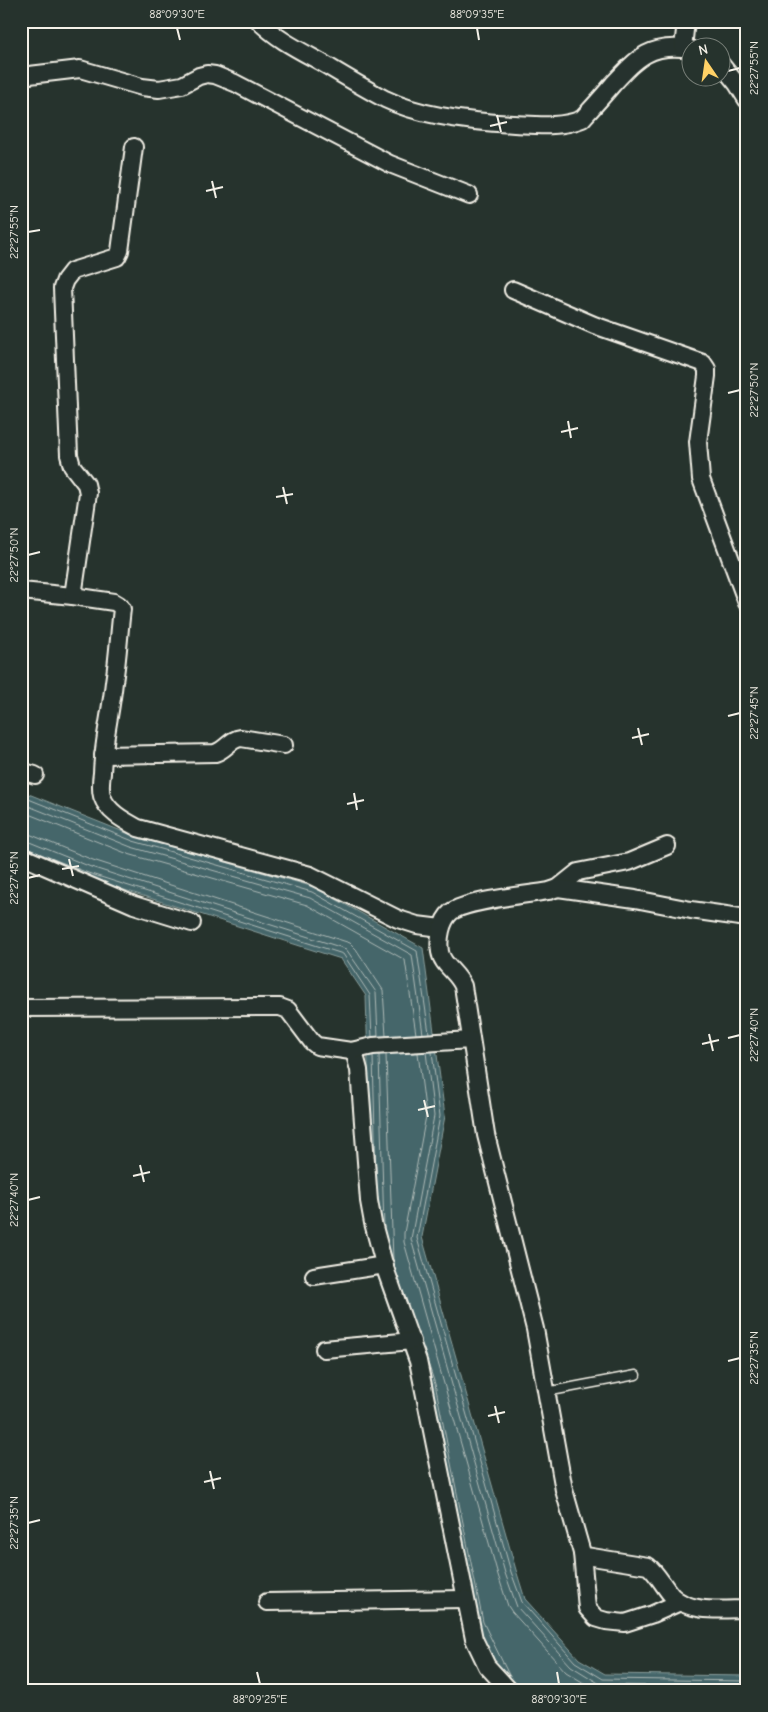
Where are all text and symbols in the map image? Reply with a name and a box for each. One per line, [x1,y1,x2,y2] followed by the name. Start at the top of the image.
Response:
[149,7,205,21] text: 88°09'30"E
[450,7,504,21] text: 88°09'35"E
[680,38,730,88] north arrow
[697,41,710,59] text: N
[747,41,761,95] text: 22°27'55"N
[7,205,21,259] text: 22°27'55"N
[747,363,761,417] text: 22°27'50"N
[7,528,21,582] text: 22°27'50"N
[747,686,761,740] text: 22°27'45"N
[7,851,21,905] text: 22°27'45"N
[747,1008,761,1062] text: 22°27'40"N
[7,1173,21,1227] text: 22°27'40"N
[747,1331,761,1385] text: 22°27'35"N
[7,1496,21,1550] text: 22°27'35"N
[233,1692,287,1706] text: 88°09'25"E
[531,1692,587,1706] text: 88°09'30"E

